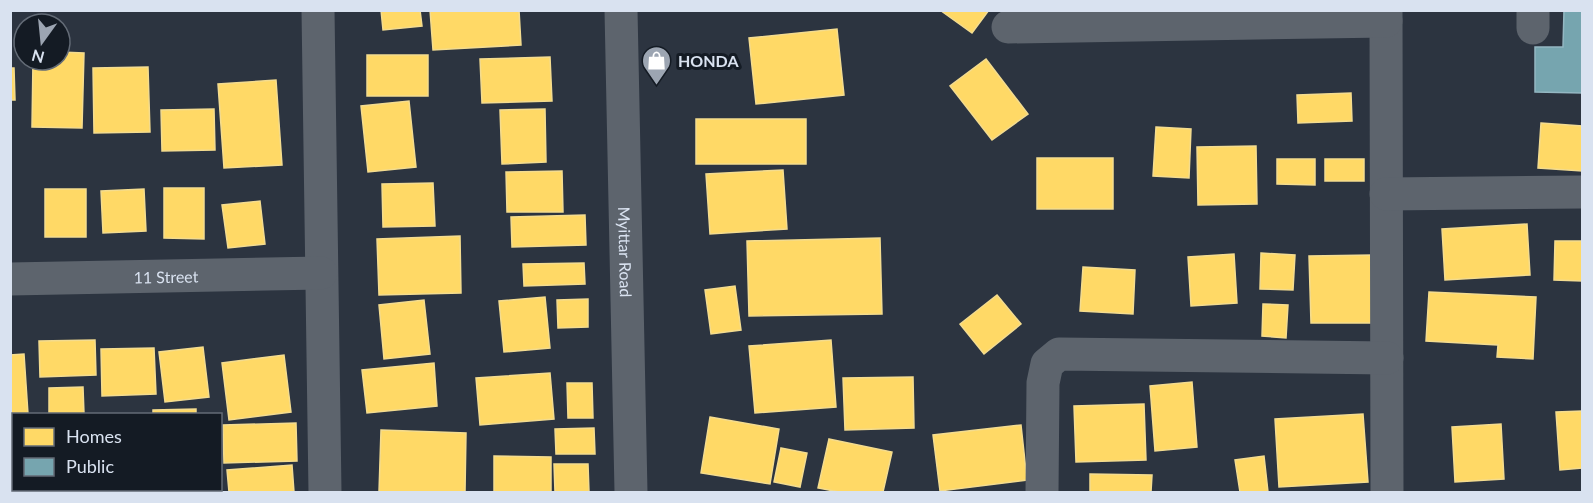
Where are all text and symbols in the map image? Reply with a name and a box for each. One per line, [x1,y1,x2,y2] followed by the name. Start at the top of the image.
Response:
[12,12,72,72] north arrow
[641,44,673,86] shop icon: HONDA
[30,46,46,68] text: N
[678,51,739,70] place label: HONDA
[616,206,636,298] street label: Myittar Road
[133,266,199,286] street label: 11 Street
[12,413,222,491] legend
[66,425,122,447] text: Homes
[66,455,114,477] text: Public

